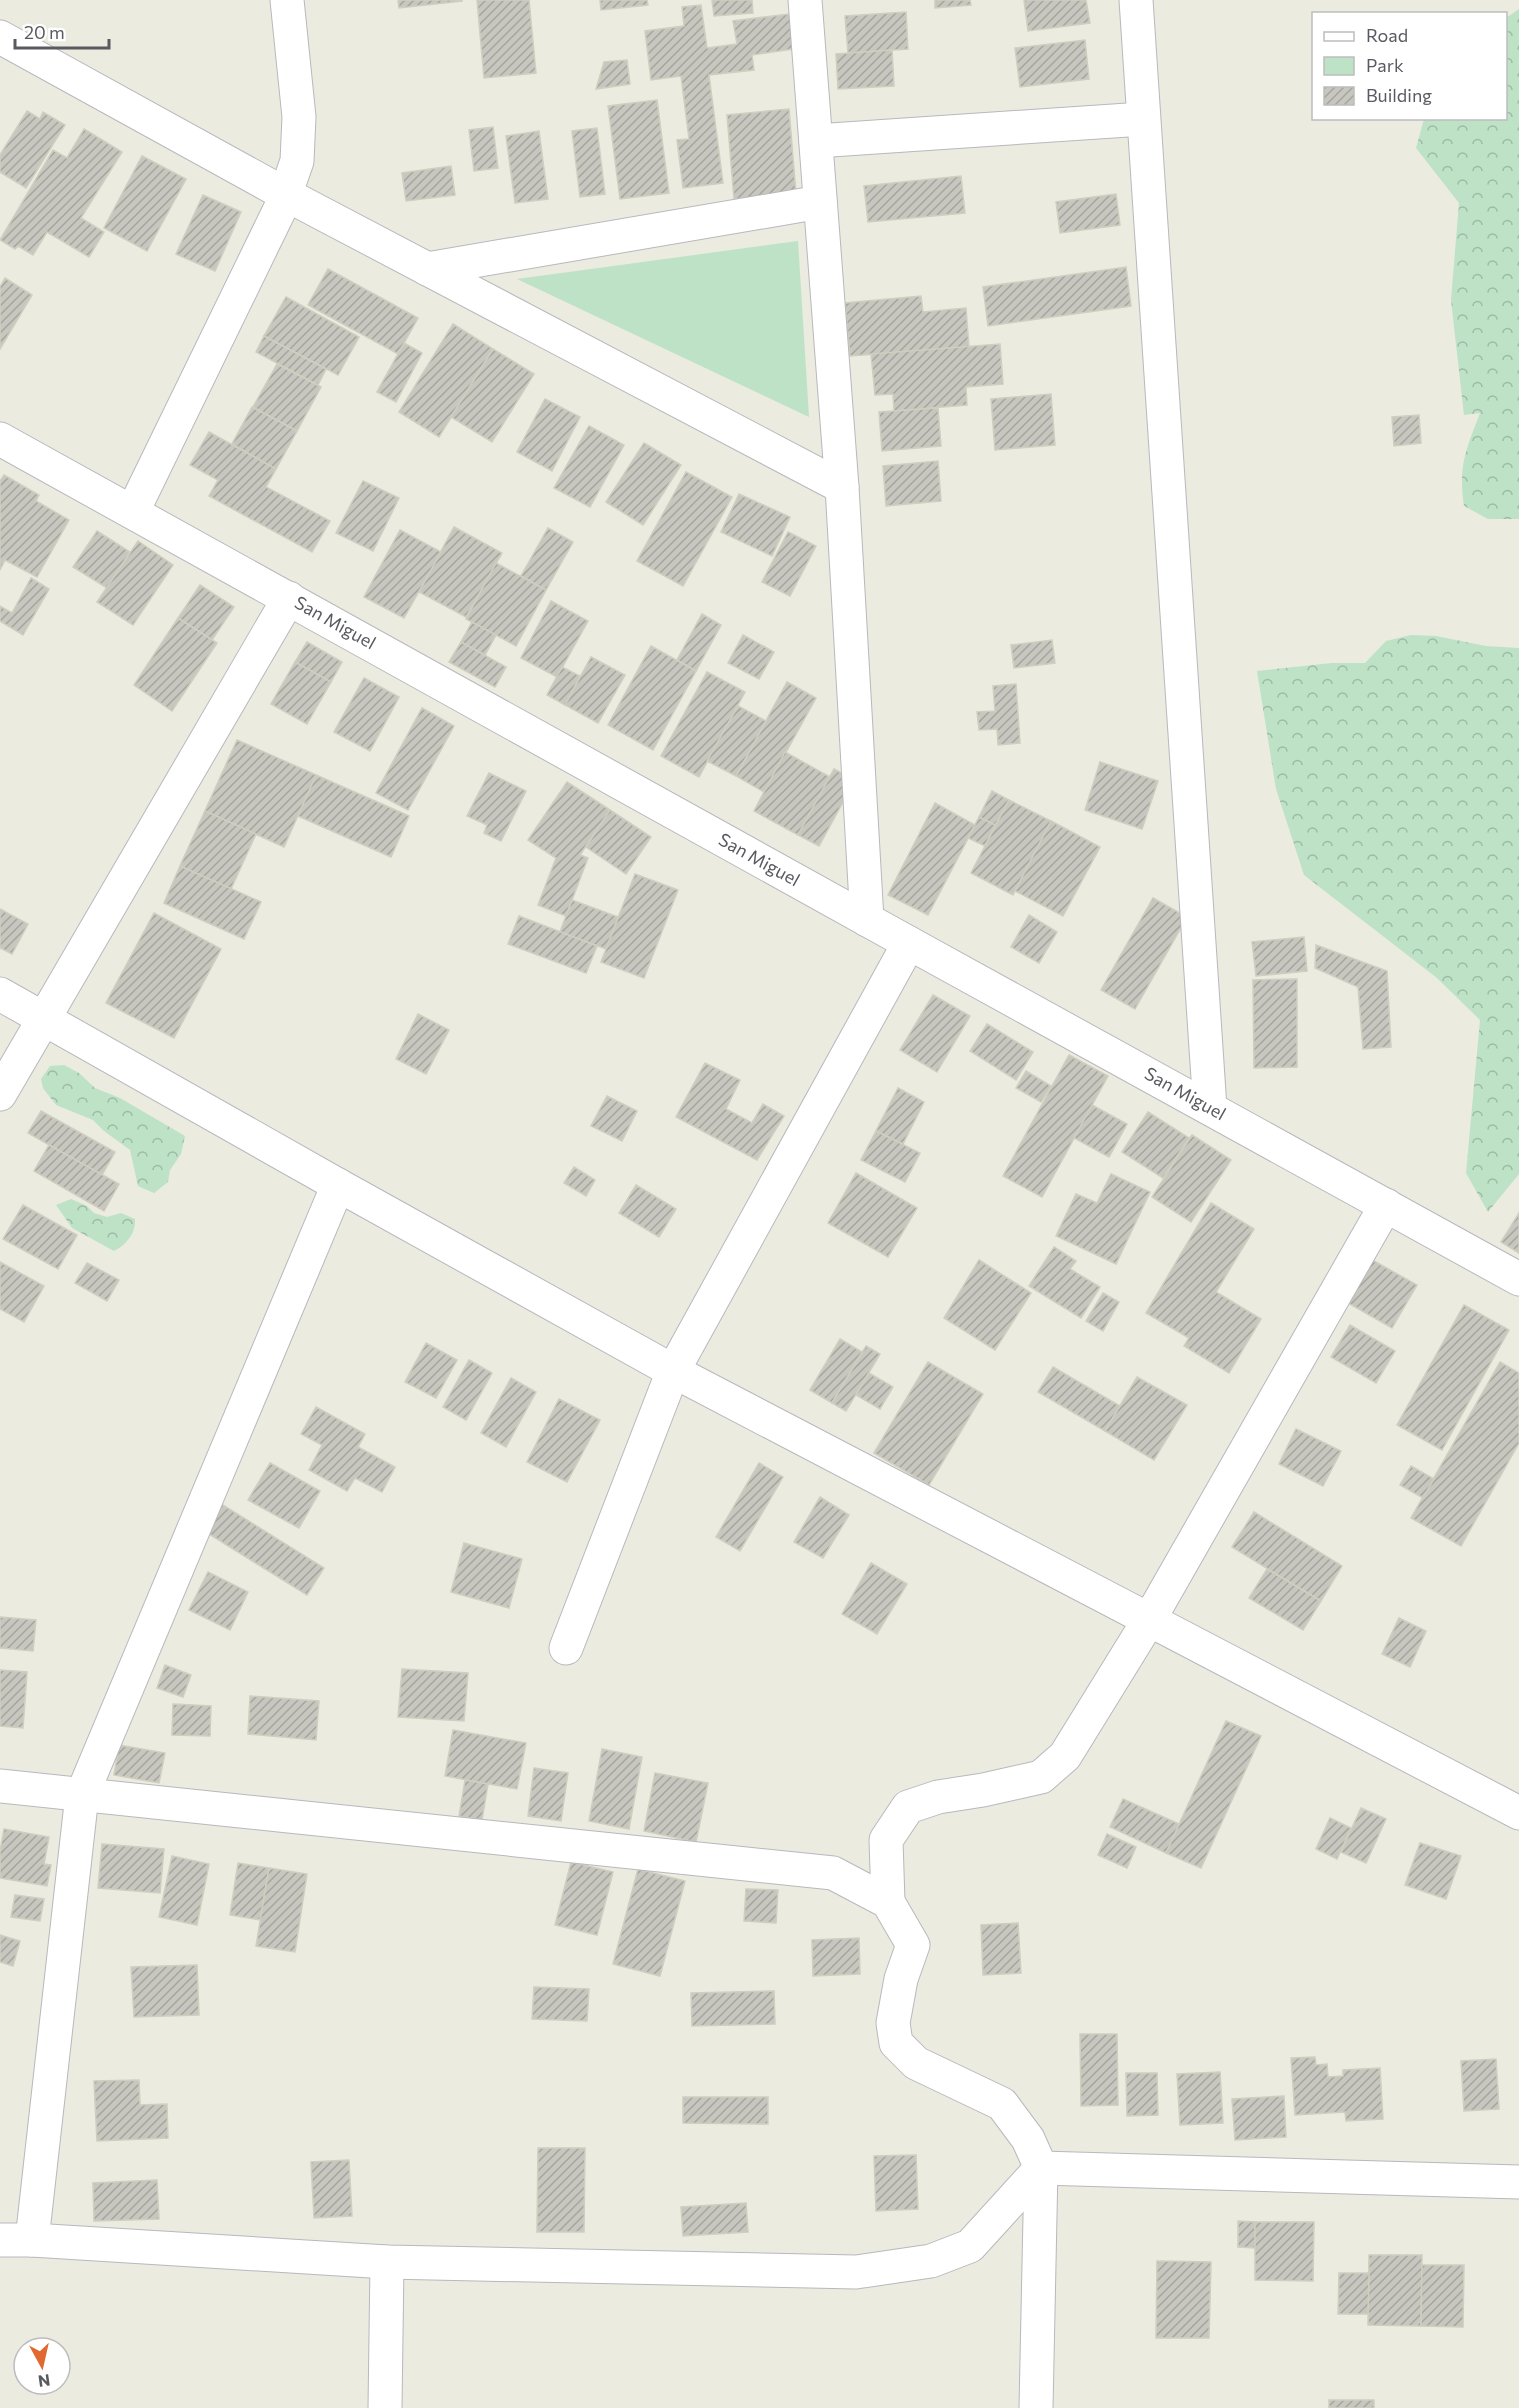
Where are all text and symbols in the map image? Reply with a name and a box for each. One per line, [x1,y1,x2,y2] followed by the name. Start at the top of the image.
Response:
[15,12,110,50] scale bar
[1312,12,1507,120] legend
[24,21,65,43] text: 20 m
[1366,24,1408,46] text: Road
[1366,54,1404,76] text: Park
[1366,84,1432,106] text: Building
[291,591,380,653] street label: San Miguel
[715,828,804,890] street label: San Miguel
[1141,1062,1230,1124] street label: San Miguel
[12,2336,72,2396] north arrow
[37,2371,51,2392] text: N

